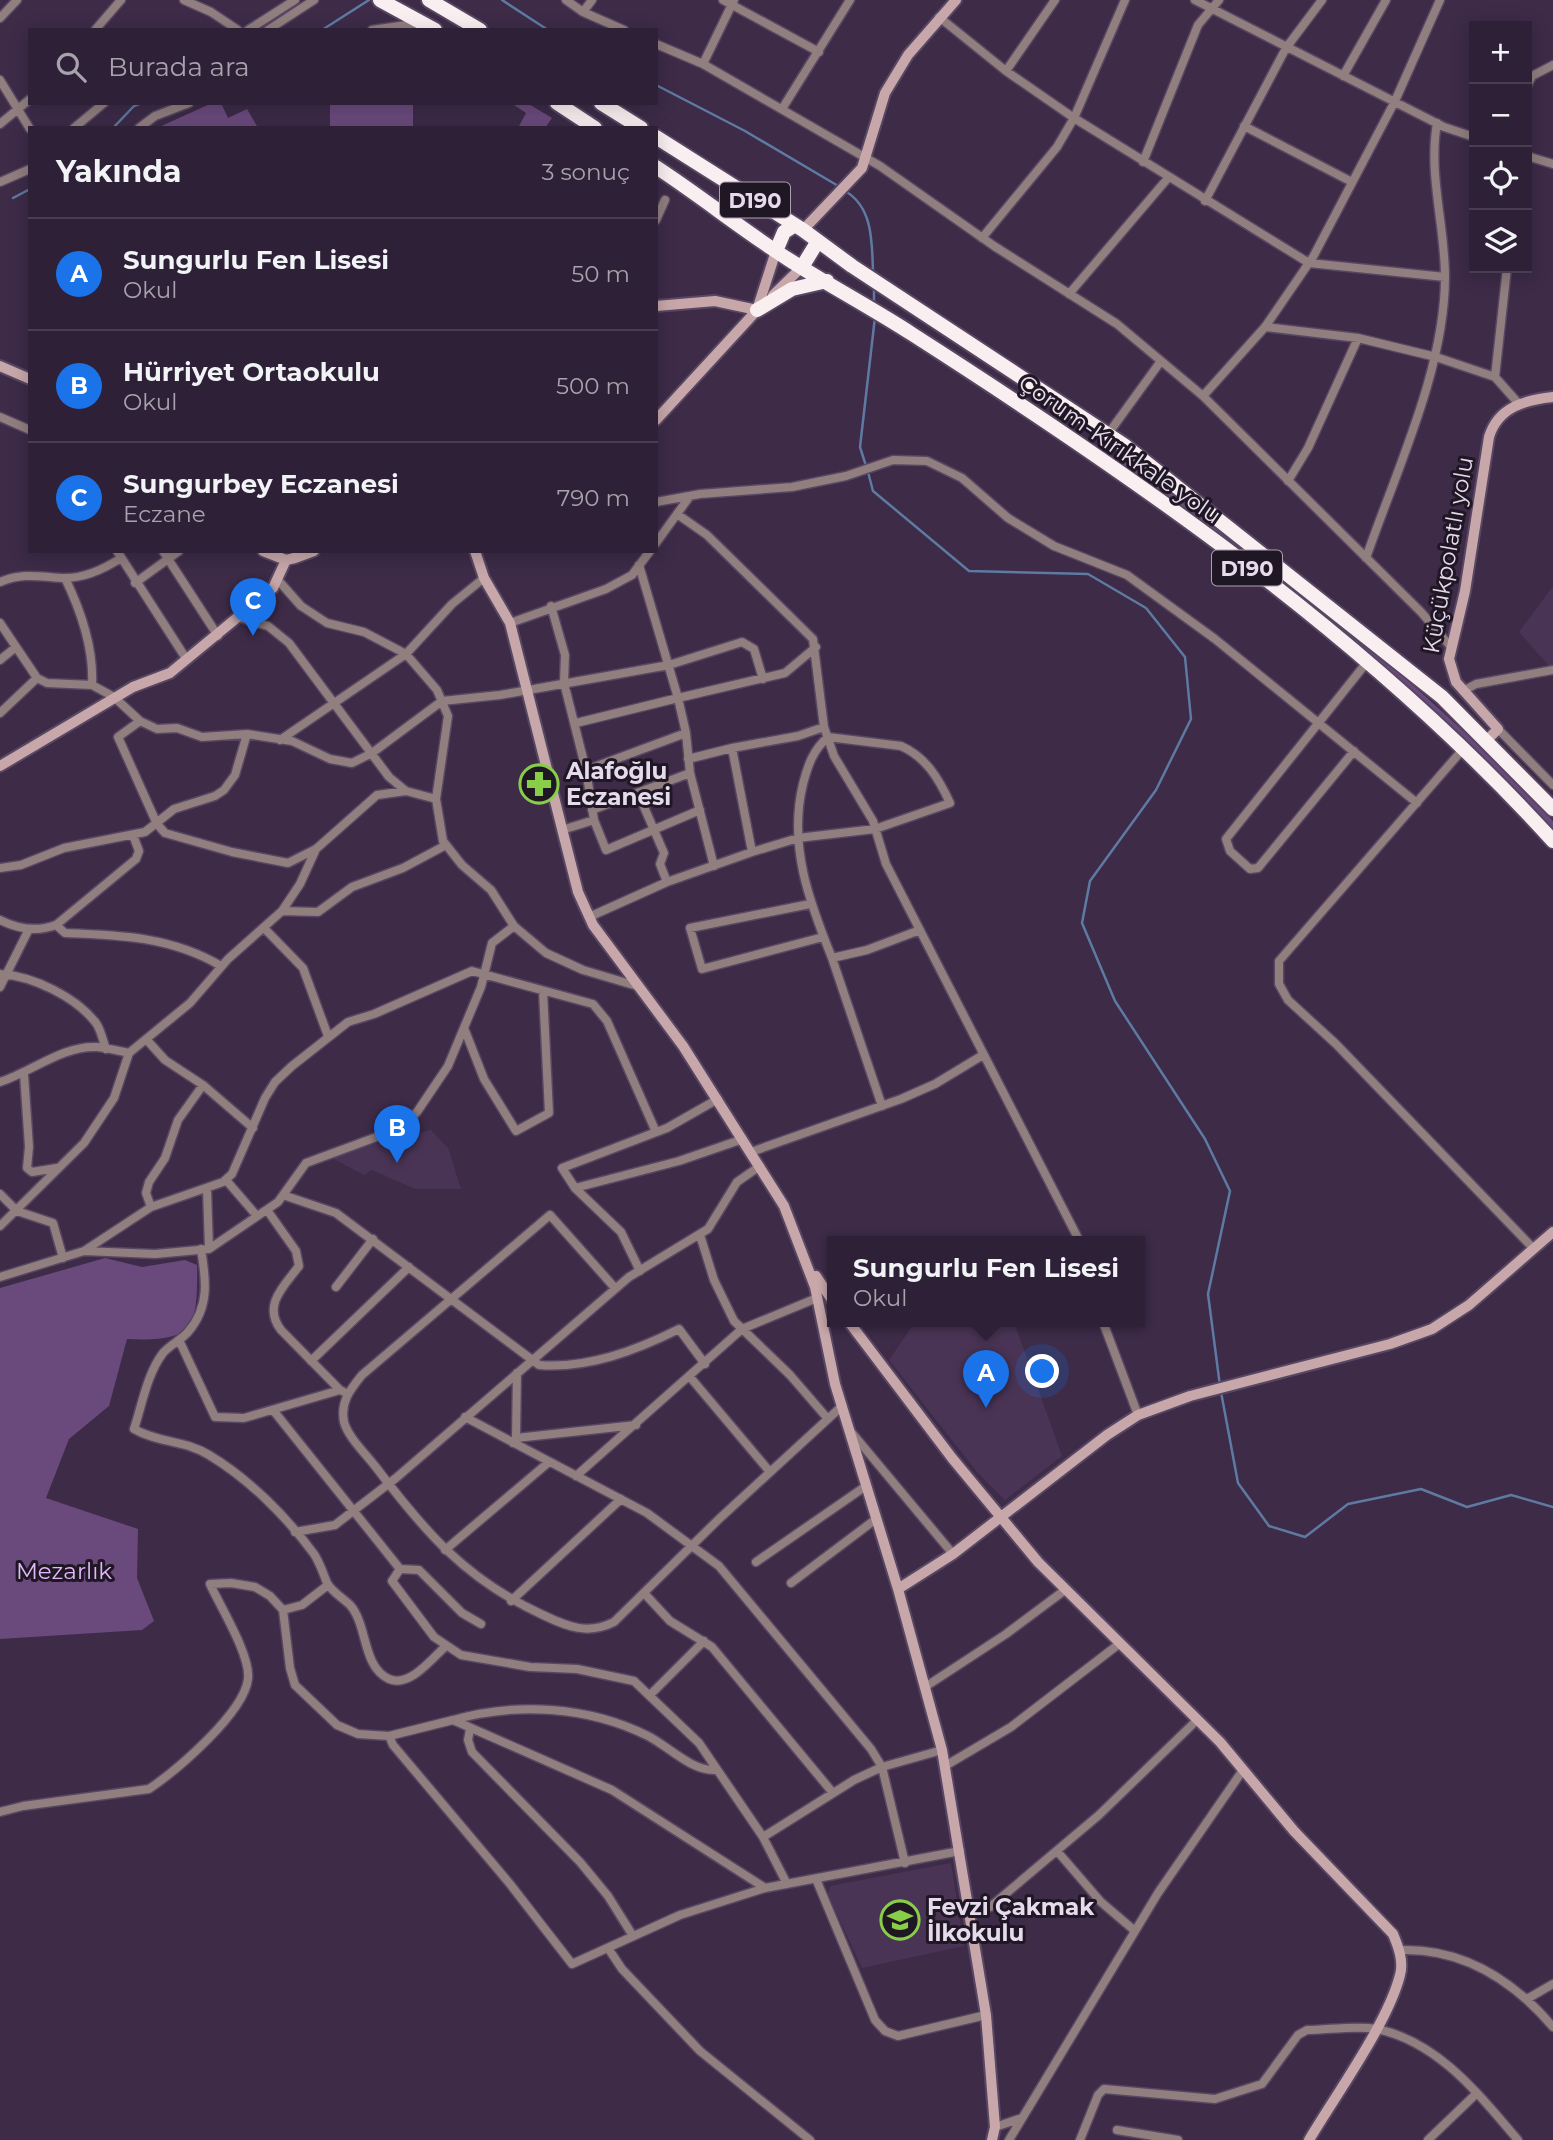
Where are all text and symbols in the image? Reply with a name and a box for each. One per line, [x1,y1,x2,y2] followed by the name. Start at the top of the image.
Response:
[1469,21,1532,273] map controls
[1469,21,1532,84] button: +
[28,28,658,105] search box
[52,48,90,86] icon: search
[108,51,250,83] text: Burada ara
[1469,84,1532,147] button: −
[1469,147,1532,210] button: locate
[56,153,182,190] text: Yakında
[541,158,630,186] text: 3 sonuç
[720,182,790,218] road number: D190
[1469,210,1532,273] button: layers
[123,244,389,276] text: Sungurlu Fen Lisesi
[70,260,88,288] text: A
[571,260,630,288] text: 50 m
[123,276,177,304] text: Okul
[123,356,380,388] text: Hürriyet Ortaokulu
[1013,368,1227,530] street label: Çorum-Kırıkkale yolu
[70,372,88,400] text: B
[556,372,630,400] text: 500 m
[123,388,177,416] text: Okul
[1417,455,1479,655] street label: Küçükpolatlı yolu
[123,468,399,500] text: Sungurbey Eczanesi
[71,484,87,512] text: C
[557,484,630,512] text: 790 m
[123,500,206,528] text: Eczane
[1212,550,1282,586] road number: D190
[230,578,276,636] pin: C
[565,757,671,811] place label: Alafoğlu Eczanesi
[518,763,560,805] pharmacy icon: Alafoğlu Eczanesi
[374,1105,420,1163] pin: B
[827,1236,1145,1327] popup
[853,1252,1119,1284] text: Sungurlu Fen Lisesi
[853,1284,907,1312] text: Okul
[963,1350,1009,1408] pin: A
[1025,1354,1059,1388] your location
[16,1557,112,1585] park label: Mezarlık
[927,1893,1095,1947] place label: Fevzi Çakmak İlkokulu
[879,1899,921,1941] school or university icon: Fevzi Çakmak İlkokulu

